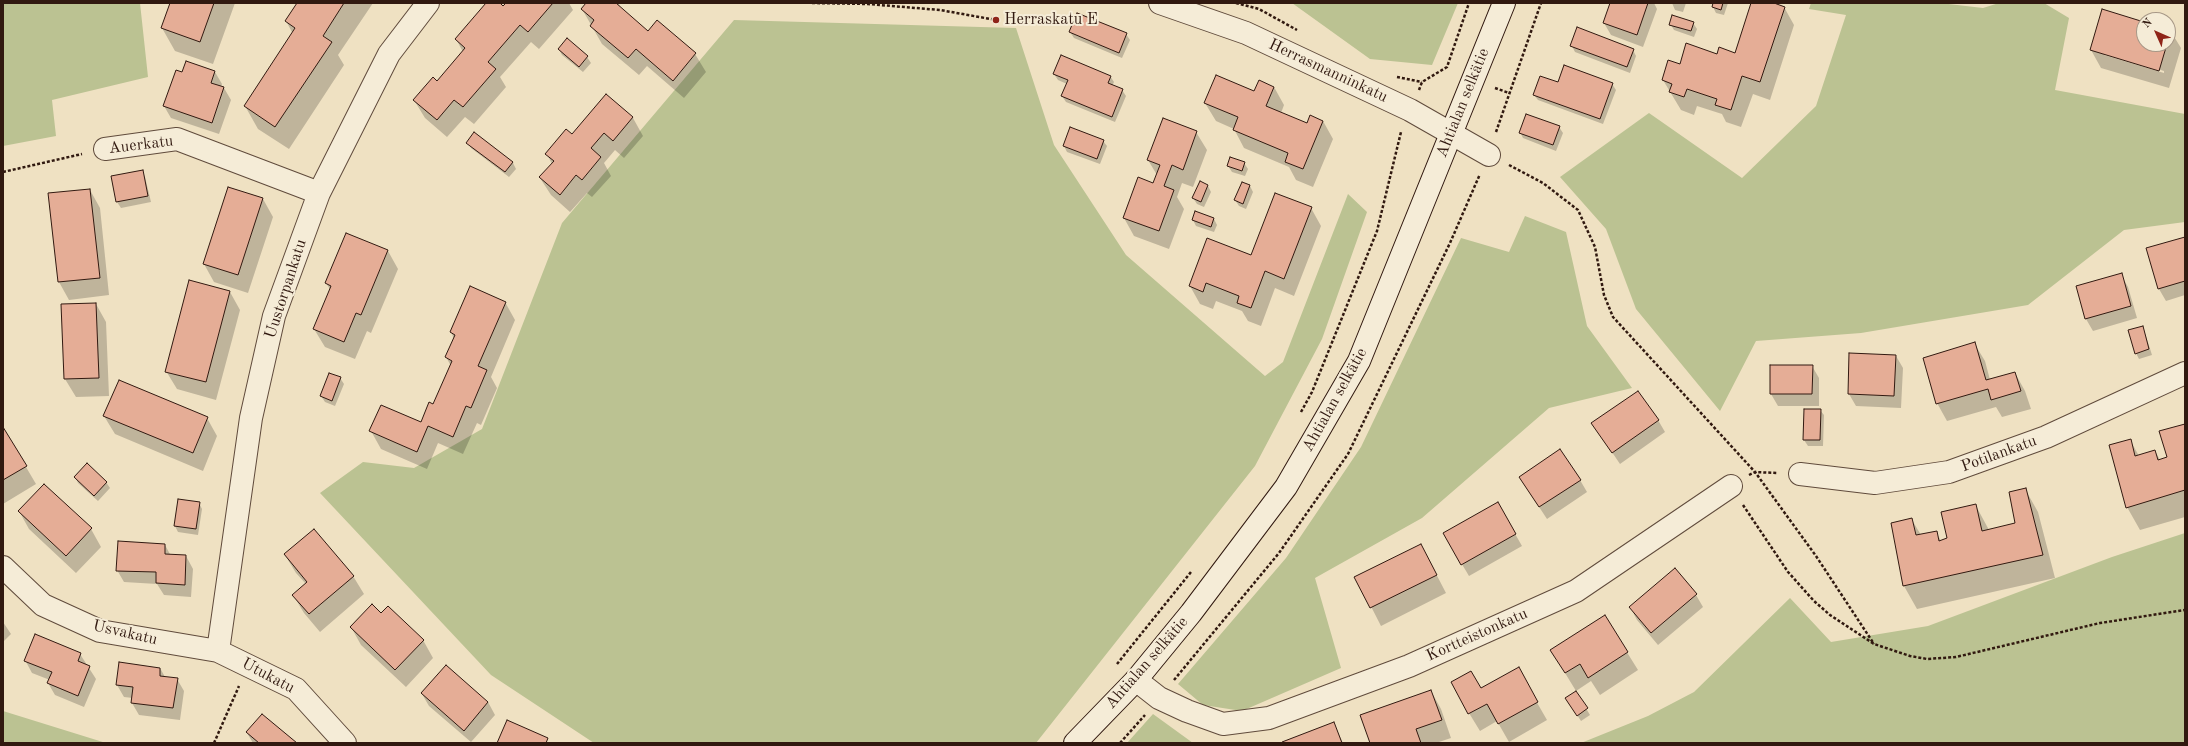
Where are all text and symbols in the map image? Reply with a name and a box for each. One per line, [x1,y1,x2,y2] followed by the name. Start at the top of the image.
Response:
[1004,10,1098,30] place label: Herraskatu E
[2136,12,2176,52] north arrow
[991,15,1001,25] marker: Herraskatu E
[2141,17,2155,31] text: N
[1265,35,1391,107] street label: Herrasmanninkatu
[1432,46,1494,160] street label: Ahtialan selkätie
[108,132,174,158] street label: Auerkatu
[261,237,311,341] street label: Uustorpankatu
[1298,345,1372,455] street label: Ahtialan selkätie
[1959,431,2039,477] street label: Potilankatu
[1423,604,1531,666] street label: Kortteistonkatu
[1102,613,1192,713] street label: Ahtialan selkätie
[91,616,159,650] street label: Usvakatu
[238,654,298,698] street label: Utukatu

